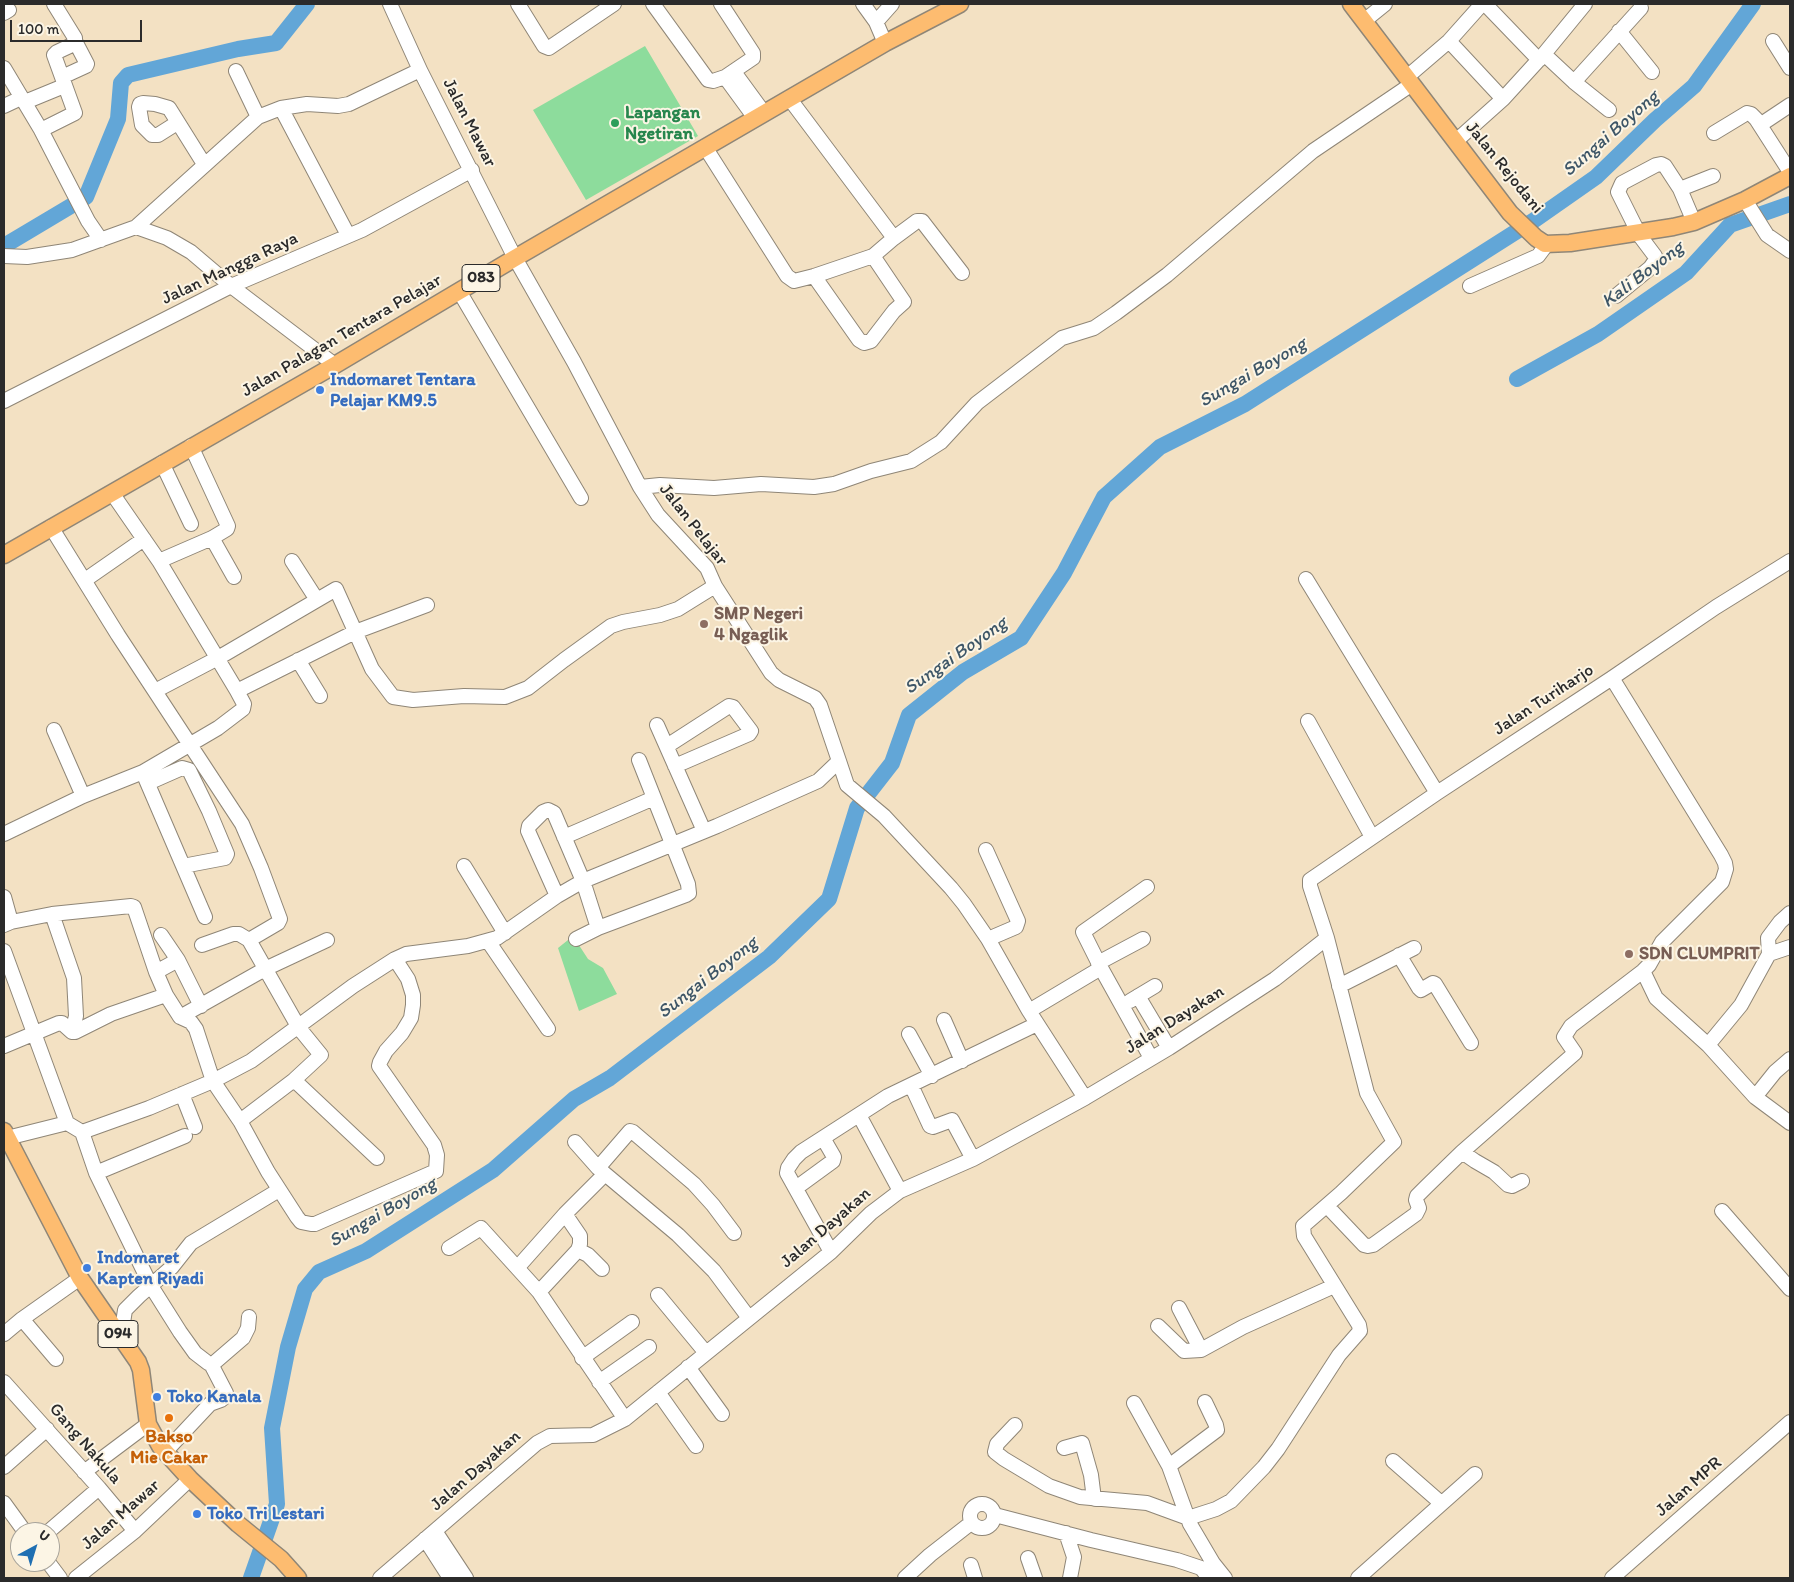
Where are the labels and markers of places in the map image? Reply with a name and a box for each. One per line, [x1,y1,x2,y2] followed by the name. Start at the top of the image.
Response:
[625,102,700,144] place label: Lapangan Ngetiran
[609,117,621,129] marker: Lapangan Ngetiran
[330,369,475,412] place label: Indomaret Tentara Pelajar KM9.5
[314,384,326,396] marker: Indomaret Tentara Pelajar KM9.5
[714,603,803,646] place label: SMP Negeri 4 Ngaglik
[698,618,710,630] marker: SMP Negeri 4 Ngaglik
[1639,943,1760,965] place label: SDN CLUMPRIT
[1623,948,1635,960] marker: SDN CLUMPRIT
[97,1247,204,1290] place label: Indomaret Kapten Riyadi
[81,1262,93,1274] marker: Indomaret Kapten Riyadi
[167,1386,261,1408] place label: Toko Kanala
[151,1391,163,1403] marker: Toko Kanala
[163,1412,175,1424] marker: Bakso Mie Cakar
[130,1426,208,1468] place label: Bakso Mie Cakar
[207,1503,325,1525] place label: Toko Tri Lestari
[191,1508,203,1520] marker: Toko Tri Lestari

